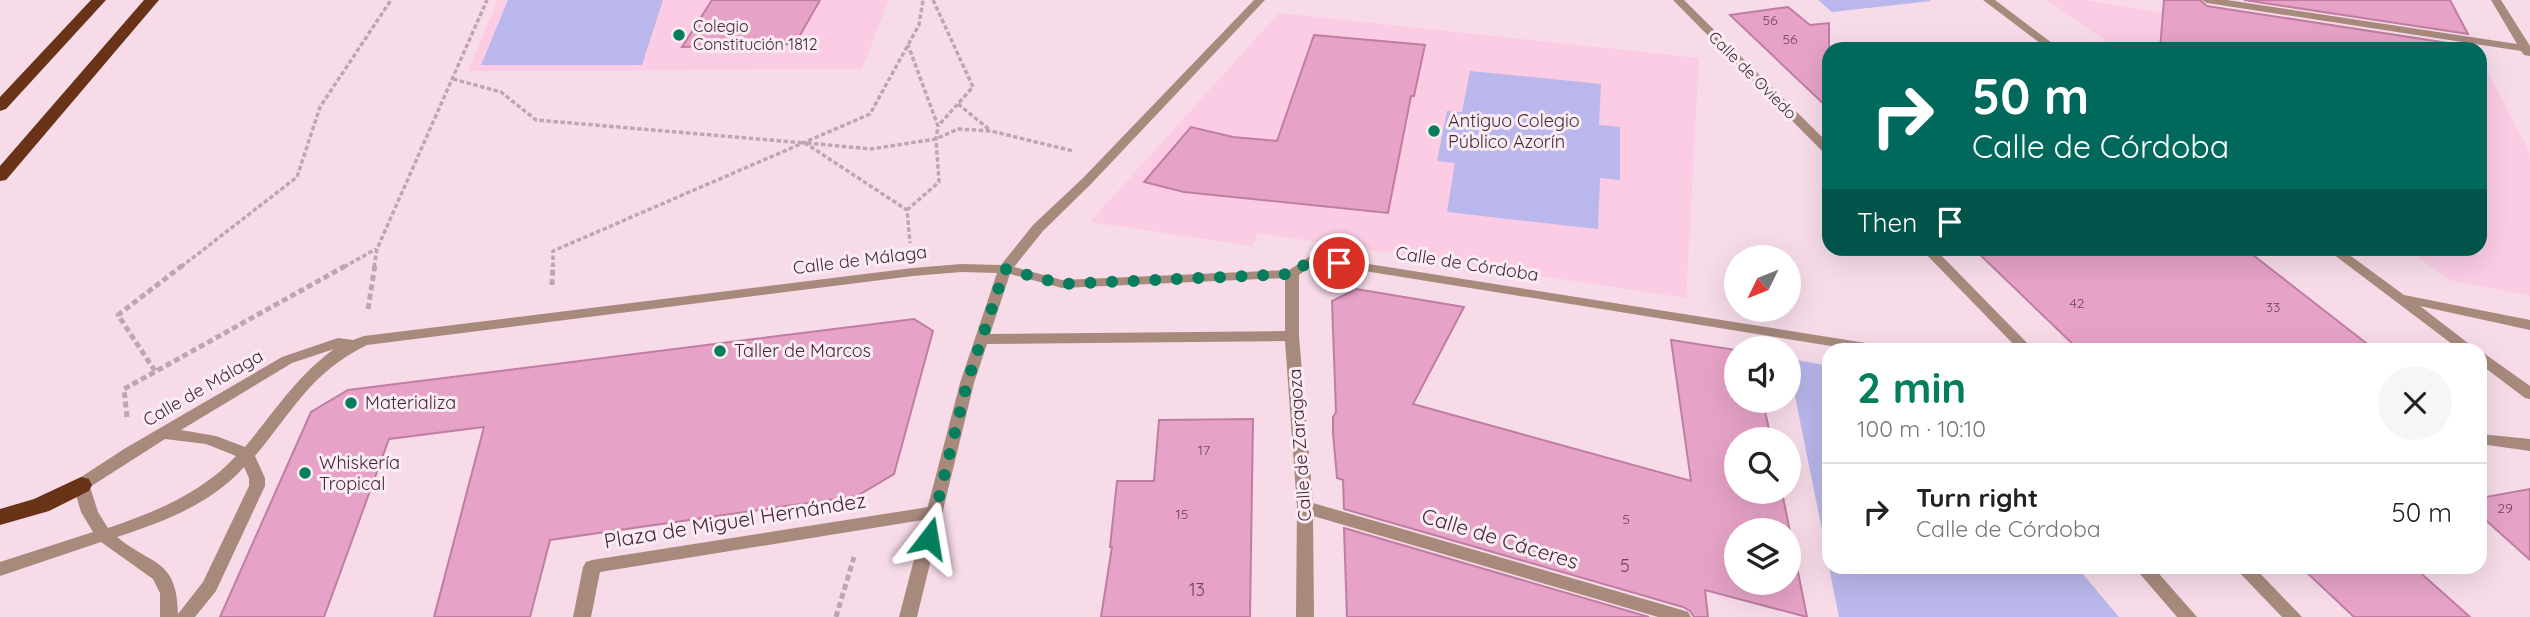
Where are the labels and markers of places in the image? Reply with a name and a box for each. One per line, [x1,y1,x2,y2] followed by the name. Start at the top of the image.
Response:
[693,16,818,54] place label: Colegio Constitución 1812
[671,27,687,43] marker: Colegio Constitución 1812
[1448,109,1580,153] place label: Antiguo Colegio Público Azorín
[1426,123,1442,139] marker: Antiguo Colegio Público Azorín
[1309,233,1369,293] pin
[734,339,871,362] place label: Taller de Marcos
[712,343,728,359] marker: Taller de Marcos
[365,391,456,414] place label: Materializa
[343,395,359,411] marker: Materializa
[319,451,400,495] place label: Whiskería Tropical
[297,465,313,481] marker: Whiskería Tropical

